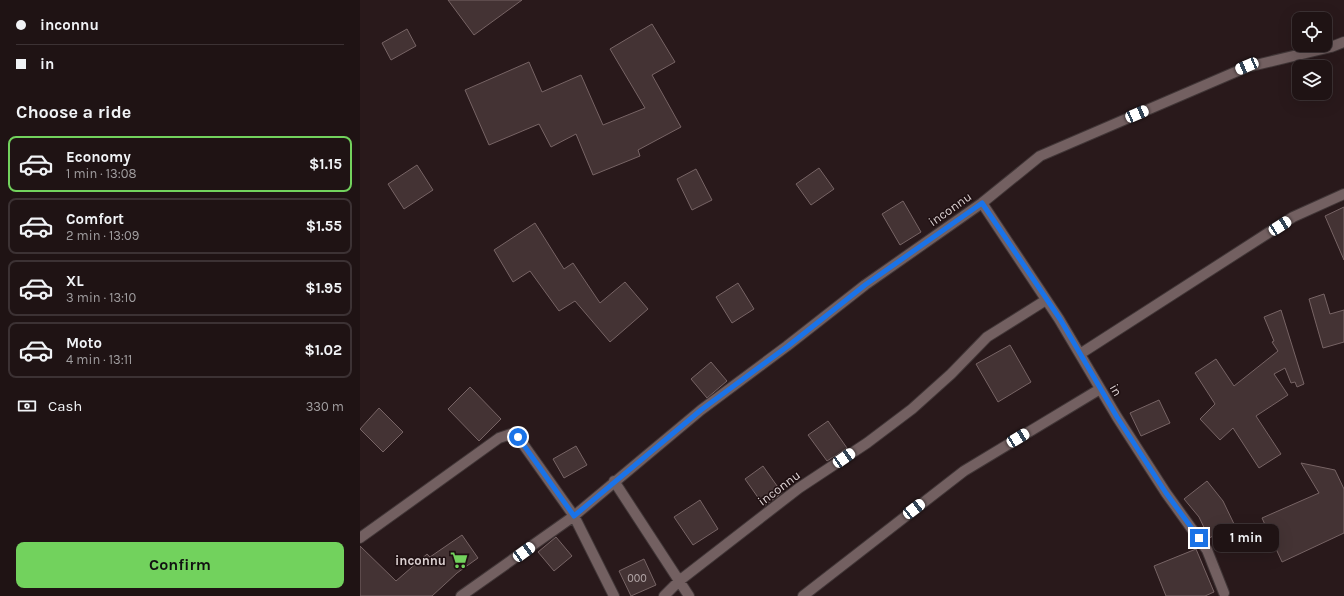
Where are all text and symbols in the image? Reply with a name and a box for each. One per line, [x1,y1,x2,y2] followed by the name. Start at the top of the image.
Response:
[1292,12,1332,100] map controls
[1292,12,1332,52] button: locate
[40,16,99,34] text: inconnu
[40,55,54,73] text: in
[1234,56,1260,76] car
[1292,60,1332,100] button: layers
[16,101,131,123] text: Choose a ride
[1124,104,1150,124] car
[18,146,54,182] icon: car
[66,148,131,166] text: Economy
[309,155,342,173] text: $1.15
[66,166,136,181] text: 1 min · 13:08
[926,189,974,229] street label: inconnu
[18,208,54,244] icon: car
[66,210,124,228] text: Comfort
[1267,214,1293,238] car
[306,217,342,235] text: $1.55
[66,228,139,243] text: 2 min · 13:09
[18,270,54,306] icon: car
[66,272,84,290] text: XL
[305,279,342,297] text: $1.95
[66,290,136,305] text: 3 min · 13:10
[18,332,54,368] icon: car
[66,334,102,352] text: Moto
[305,341,342,359] text: $1.02
[66,352,132,367] text: 4 min · 13:11
[1107,381,1125,399] street label: in
[16,395,38,417] icon: cash
[48,397,82,415] text: Cash
[306,399,344,414] text: 330 m
[1005,427,1031,449] car
[509,428,527,446] route start
[831,446,857,470] car
[755,467,803,509] street label: inconnu
[901,497,927,521] car
[1213,524,1279,552] callout: 1 min
[1190,529,1208,547] route end
[1230,530,1262,545] text: 1 min
[511,540,537,564] car
[16,542,344,588] button: Confirm
[449,550,469,570] supermarket icon: inconnu
[395,553,446,568] place label: inconnu
[627,572,647,585] house number: 000

